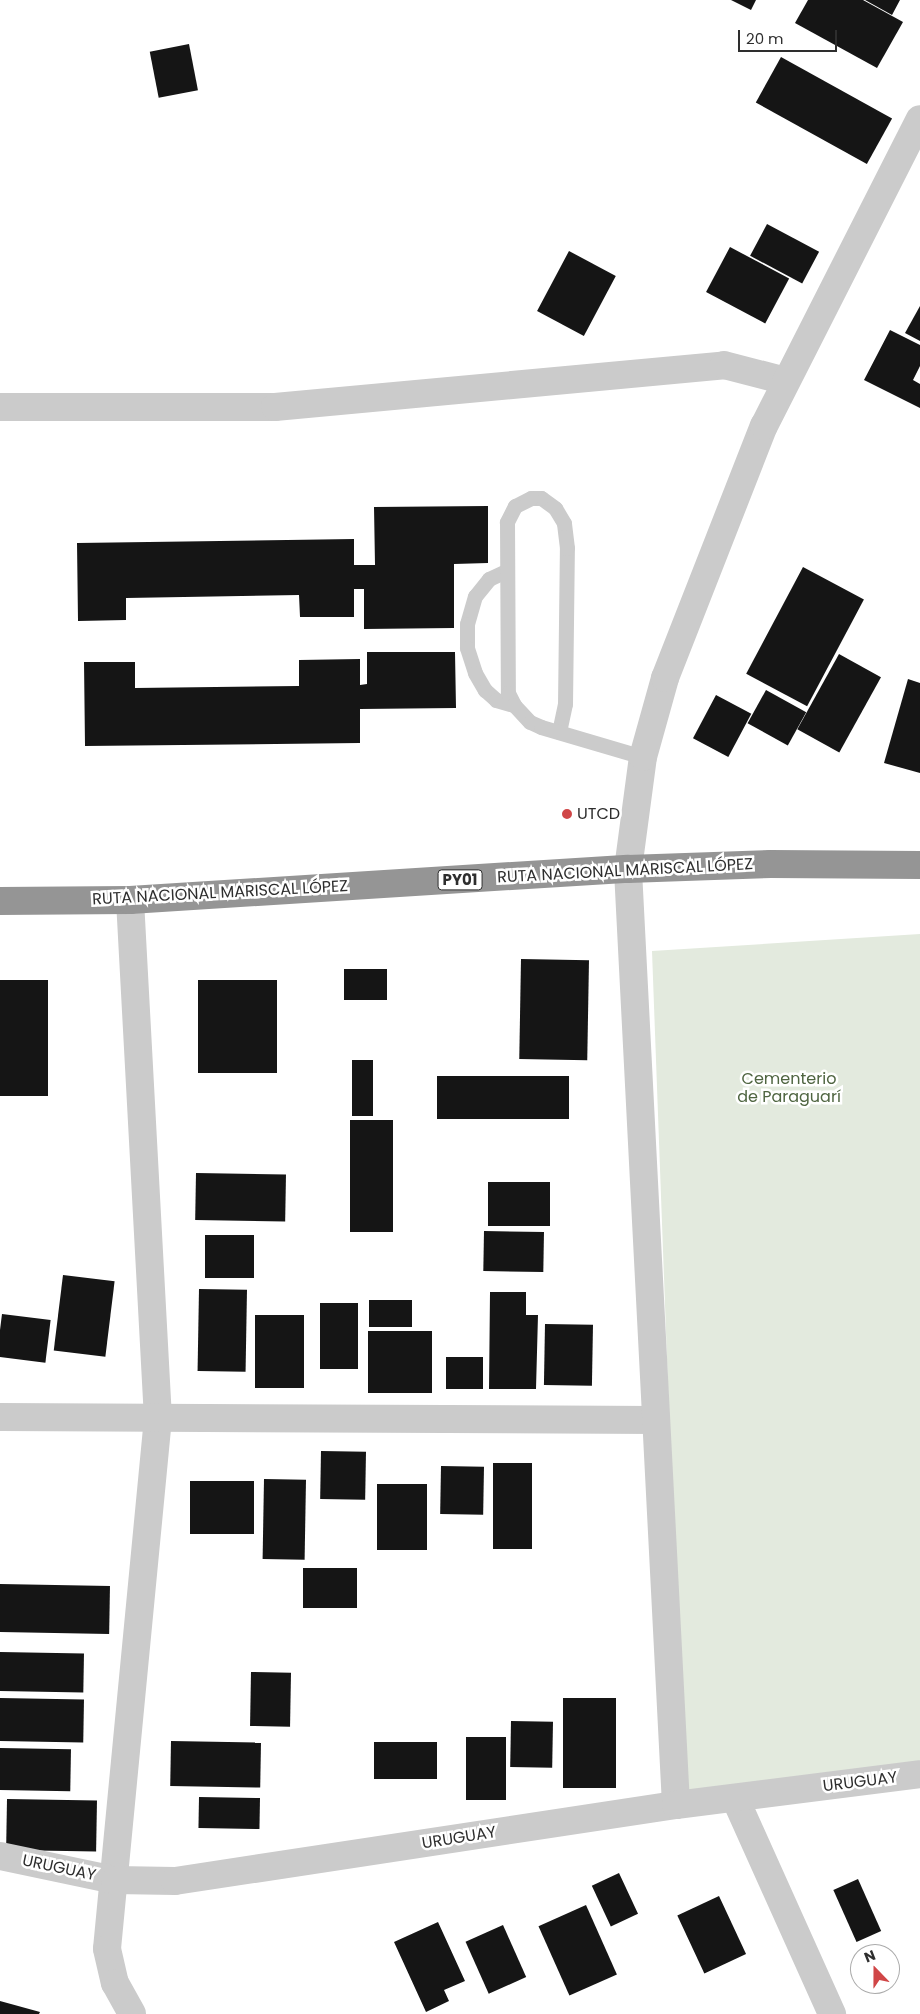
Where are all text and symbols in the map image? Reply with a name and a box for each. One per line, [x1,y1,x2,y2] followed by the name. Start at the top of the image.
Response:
[740,20,839,52] scale bar
[746,28,784,49] text: 20 m
[577,804,620,824] place label: UTCD
[561,808,573,820] marker: UTCD
[497,855,753,887] street label: RUTA NACIONAL MARISCAL LÓPEZ
[438,868,482,892] road number: PY01
[92,877,348,909] street label: RUTA NACIONAL MARISCAL LÓPEZ
[737,1069,841,1107] park label: Cementerio de Paraguarí
[822,1768,898,1796] street label: URUGUAY
[421,1823,497,1853] street label: URUGUAY
[20,1851,98,1885] street label: URUGUAY
[850,1944,900,1994] north arrow
[861,1945,878,1967] text: N

